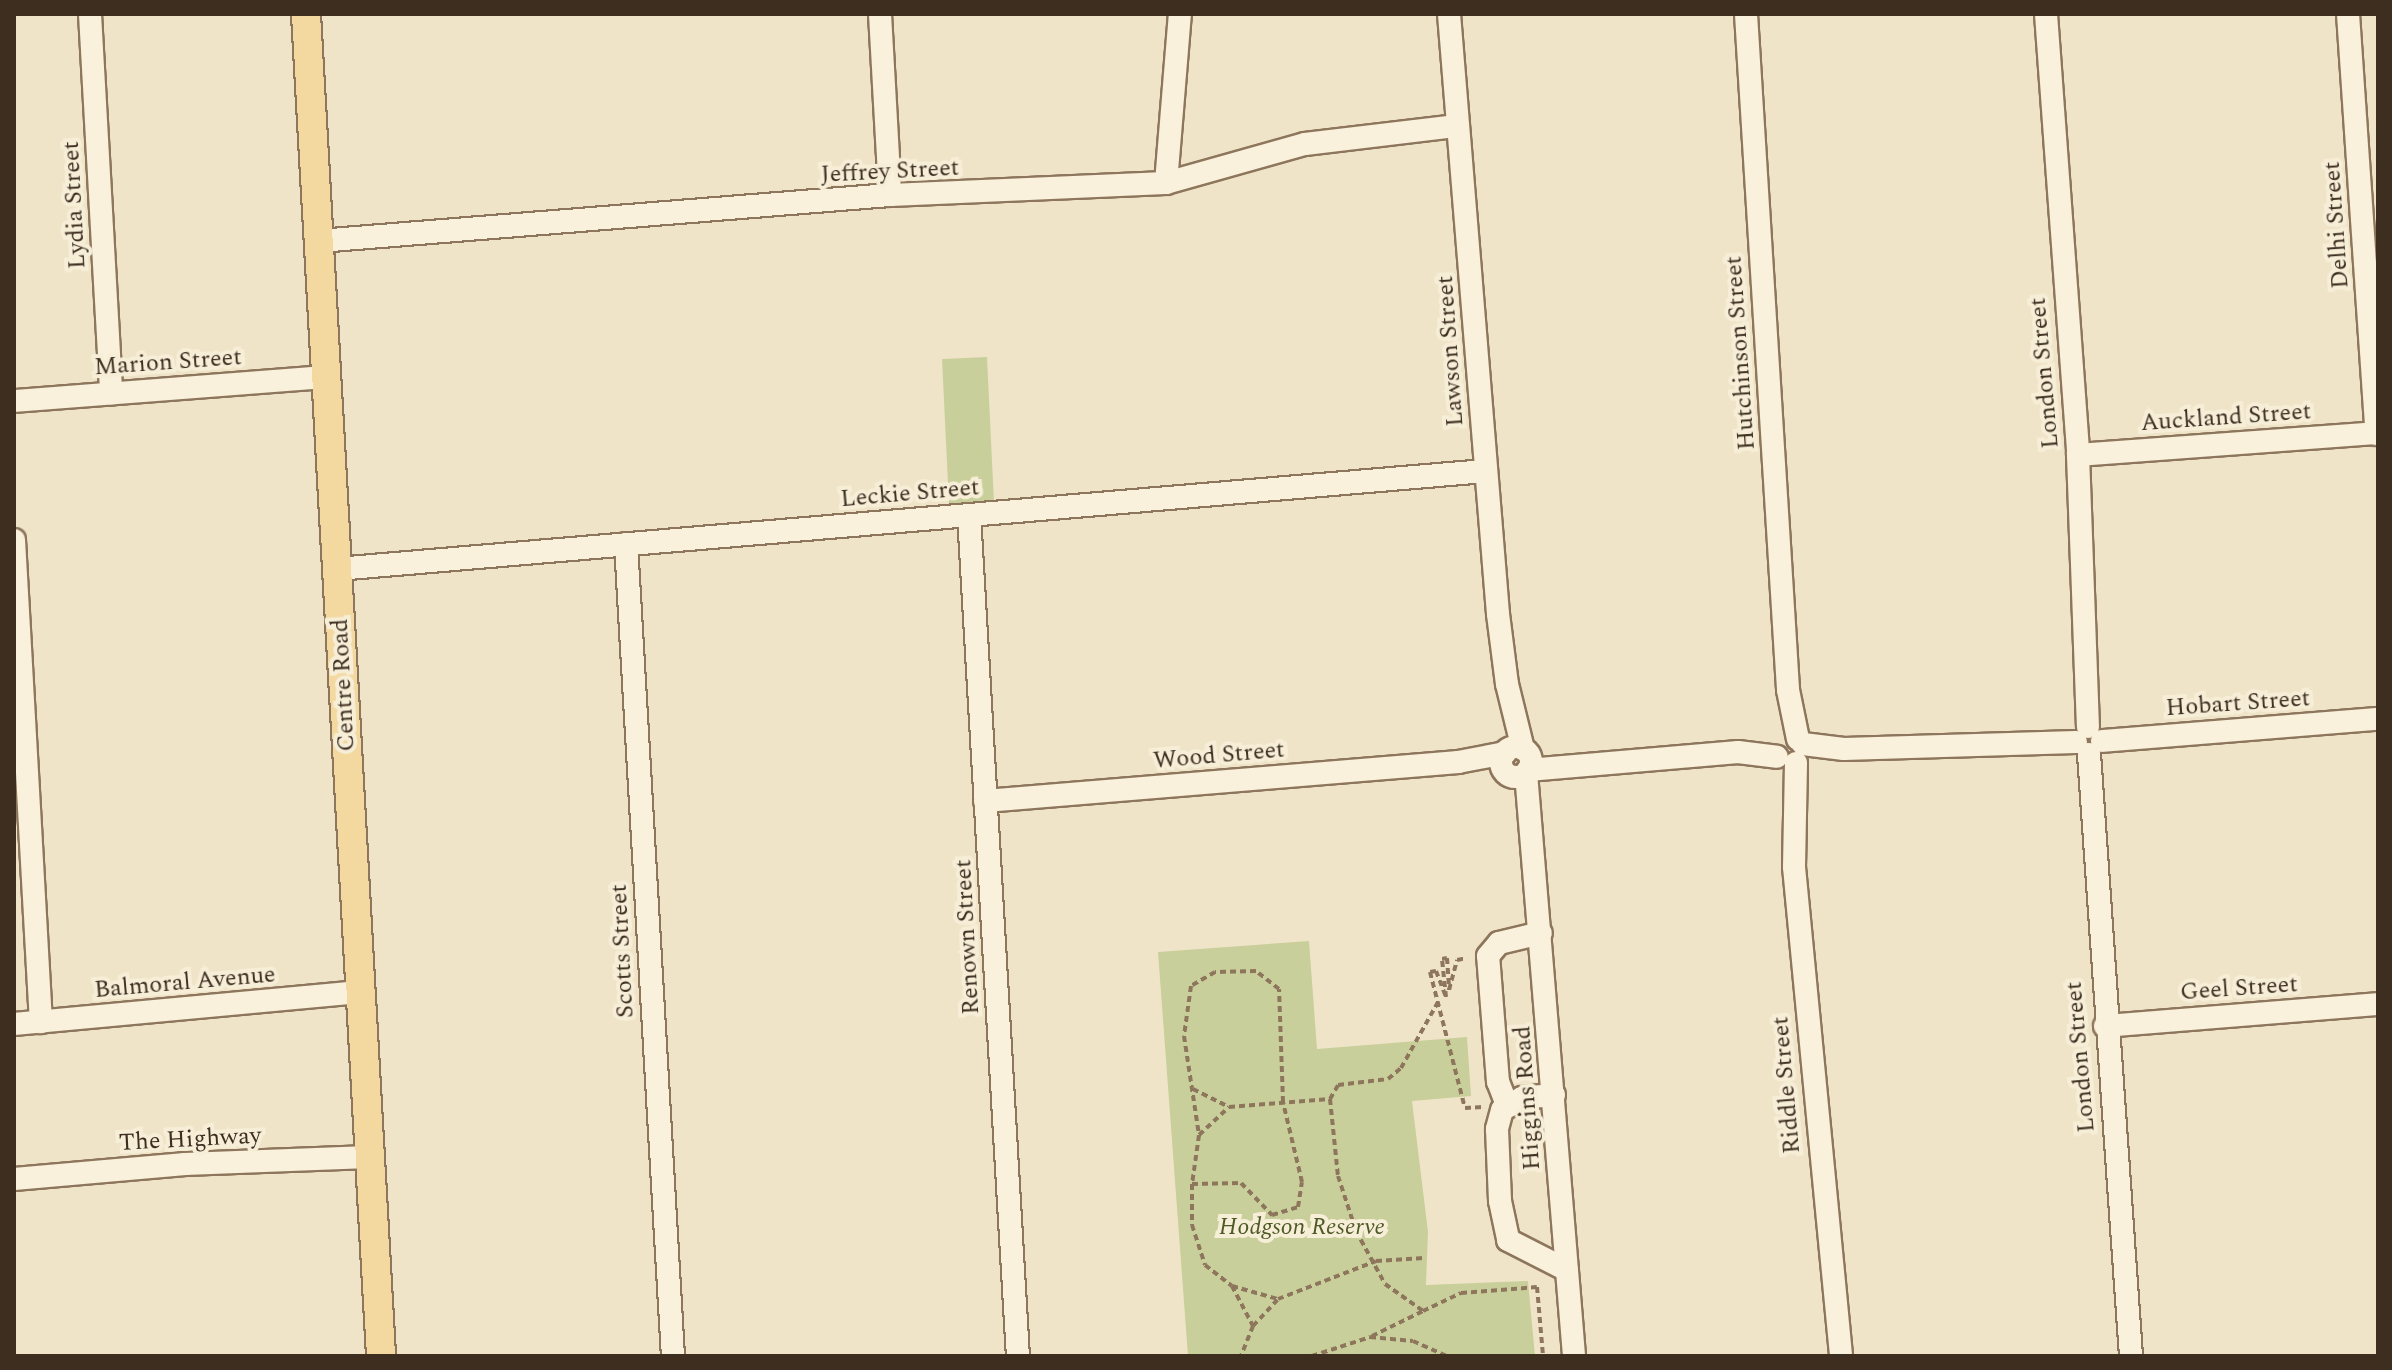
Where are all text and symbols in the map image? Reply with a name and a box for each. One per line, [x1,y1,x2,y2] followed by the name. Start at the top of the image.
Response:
[57,140,93,270] street label: Lydia Street
[820,154,960,190] street label: Jeffrey Street
[2318,160,2356,290] street label: Delhi Street
[1720,255,1762,451] street label: Hutchinson Street
[1431,275,1471,427] street label: Lawson Street
[2024,296,2066,450] street label: London Street
[93,343,243,383] street label: Marion Street
[2140,398,2312,438] street label: Auckland Street
[839,474,981,514] street label: Leckie Street
[326,618,362,752] street label: Centre Road
[2165,685,2311,723] street label: Hobart Street
[1152,736,1286,776] street label: Wood Street
[950,859,986,1015] street label: Renown Street
[605,883,641,1019] street label: Scotts Street
[93,961,277,1005] street label: Balmoral Avenue
[2179,971,2299,1007] street label: Geel Street
[2060,980,2102,1134] street label: London Street
[1767,1015,1807,1155] street label: Riddle Street
[1509,1025,1547,1171] street label: Higgins Road
[118,1122,262,1158] street label: The Highway
[1219,1214,1385,1242] park label: Hodgson Reserve

